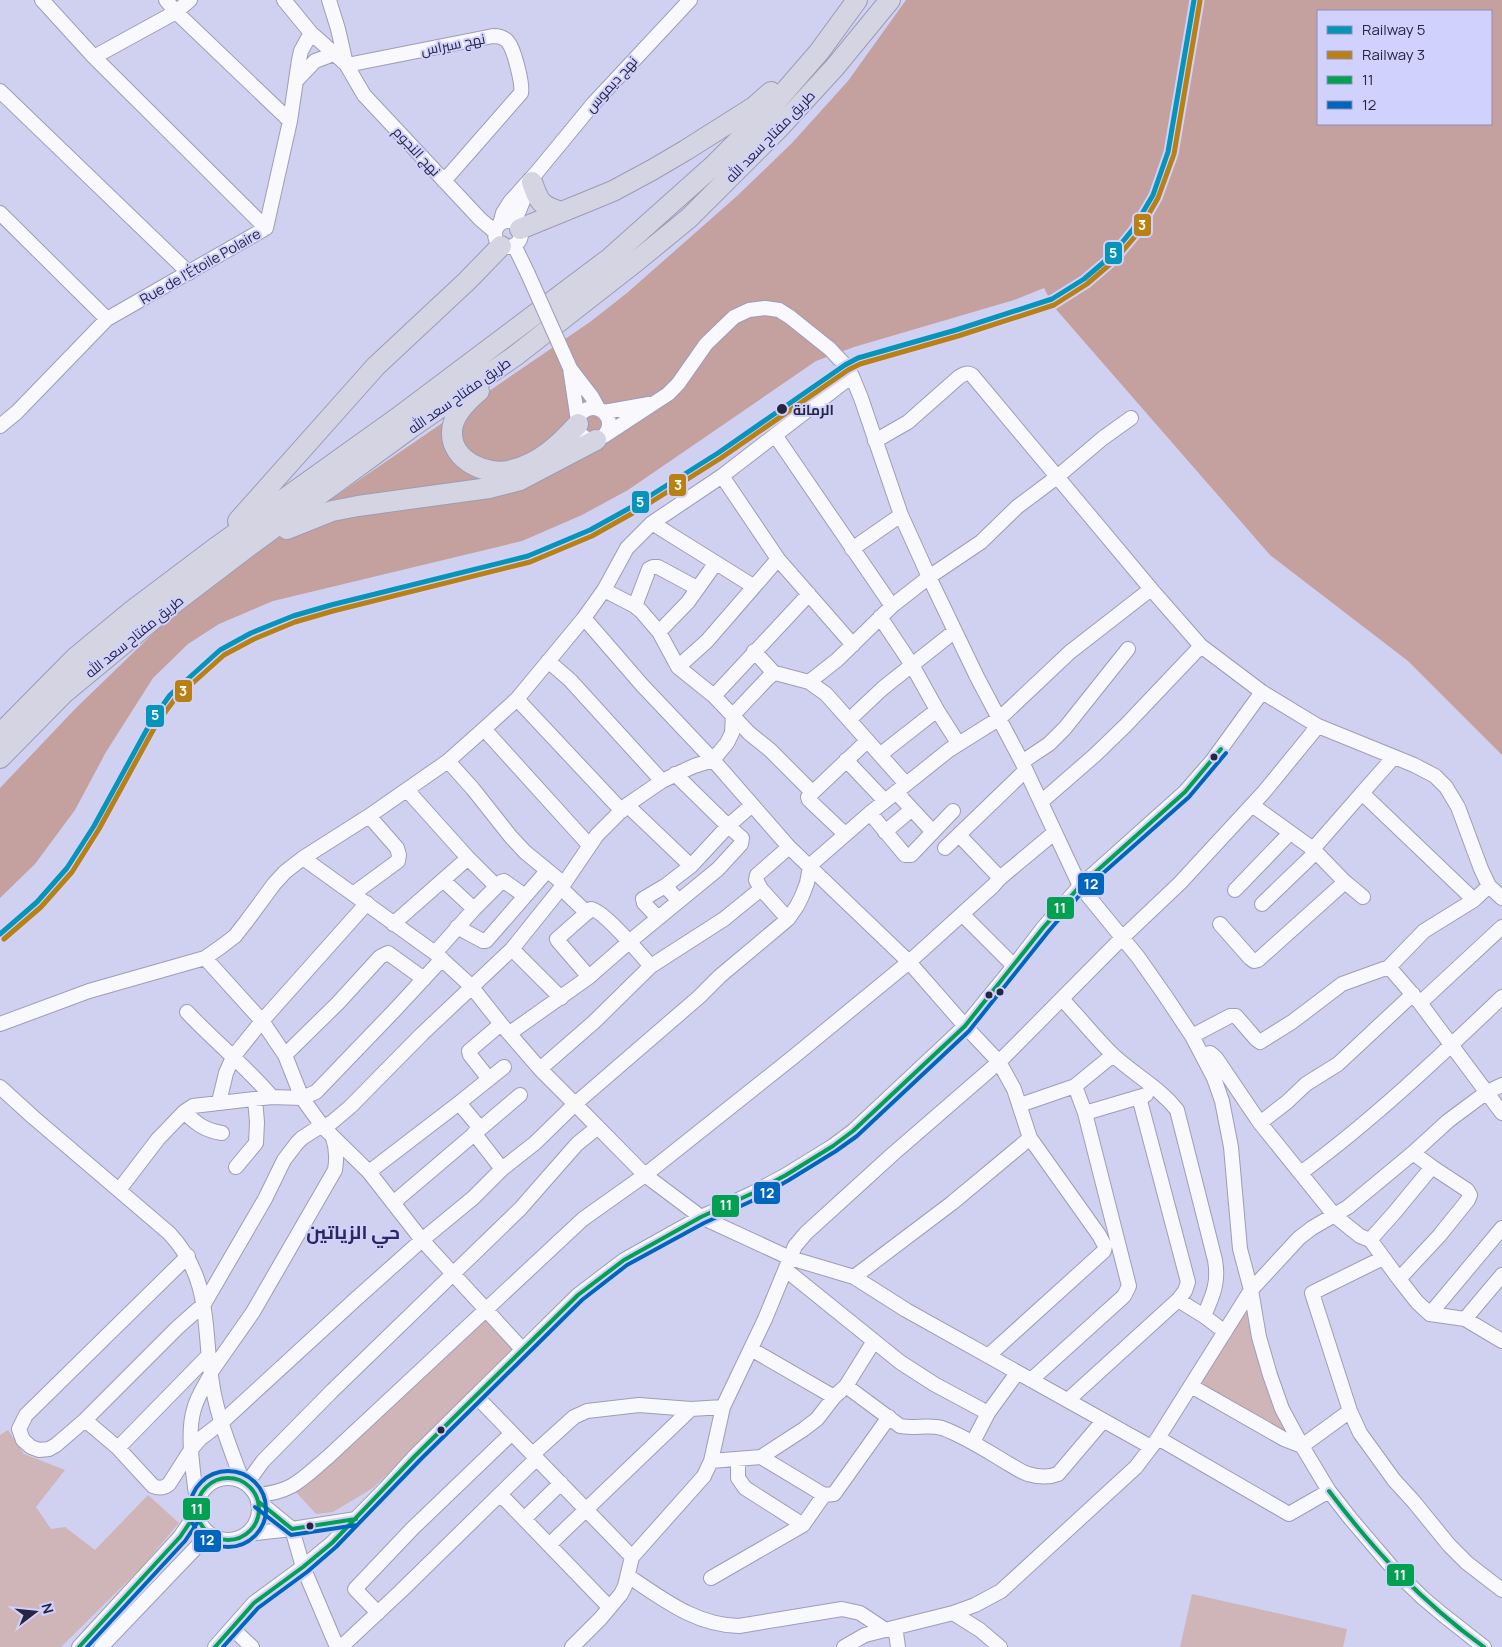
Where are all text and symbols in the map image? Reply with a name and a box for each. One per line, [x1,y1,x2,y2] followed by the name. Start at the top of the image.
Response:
[1317,10,1492,125] legend
[1362,19,1425,40] text: Railway 5
[419,28,487,60] street label: نهج سيراس
[1362,44,1425,65] text: Railway 3
[581,52,641,116] street label: نهج ديموس
[1362,69,1374,90] text: 11
[721,86,819,186] street label: طريق مفتاح سعد الله
[1362,94,1376,115] text: 12
[388,122,445,181] street label: نهج النجوم
[1133,213,1152,237] line badge: 3
[1138,215,1146,234] text: 3
[136,224,264,308] street label: Rue de l’Étoile Polaire
[1104,241,1123,265] line badge: 5
[1109,243,1117,262] text: 5
[404,352,514,438] street label: طريق مفتاح سعد الله
[793,400,834,419] place label: الرمانة
[775,402,789,416] marker: الرمانة
[668,473,687,497] line badge: 3
[674,475,682,494] text: 3
[631,490,650,514] line badge: 5
[636,492,644,511] text: 5
[81,590,187,682] street label: طريق مفتاح سعد الله
[174,679,193,703] line badge: 3
[179,681,187,700] text: 3
[145,704,165,728] line badge: 5
[151,705,159,724] text: 5
[1209,752,1219,762] unlabelled marker
[1077,872,1105,896] line badge: 12
[1084,874,1098,893] text: 12
[1046,896,1075,920] line badge: 11
[1054,898,1066,917] text: 11
[995,987,1005,997] unlabelled marker
[984,990,994,1000] unlabelled marker
[753,1181,781,1205] line badge: 12
[760,1183,774,1202] text: 12
[711,1194,740,1218] line badge: 11
[720,1195,732,1214] text: 11
[306,1219,400,1248] district label: حي الزياتين
[436,1425,446,1435] unlabelled marker
[182,1497,211,1521] line badge: 11
[191,1499,203,1518] text: 11
[305,1521,315,1531] unlabelled marker
[193,1529,222,1553] line badge: 12
[200,1530,214,1549] text: 12
[1386,1563,1415,1587] line badge: 11
[1394,1565,1406,1584] text: 11
[10,1587,60,1637] north arrow
[37,1601,58,1616] text: N

